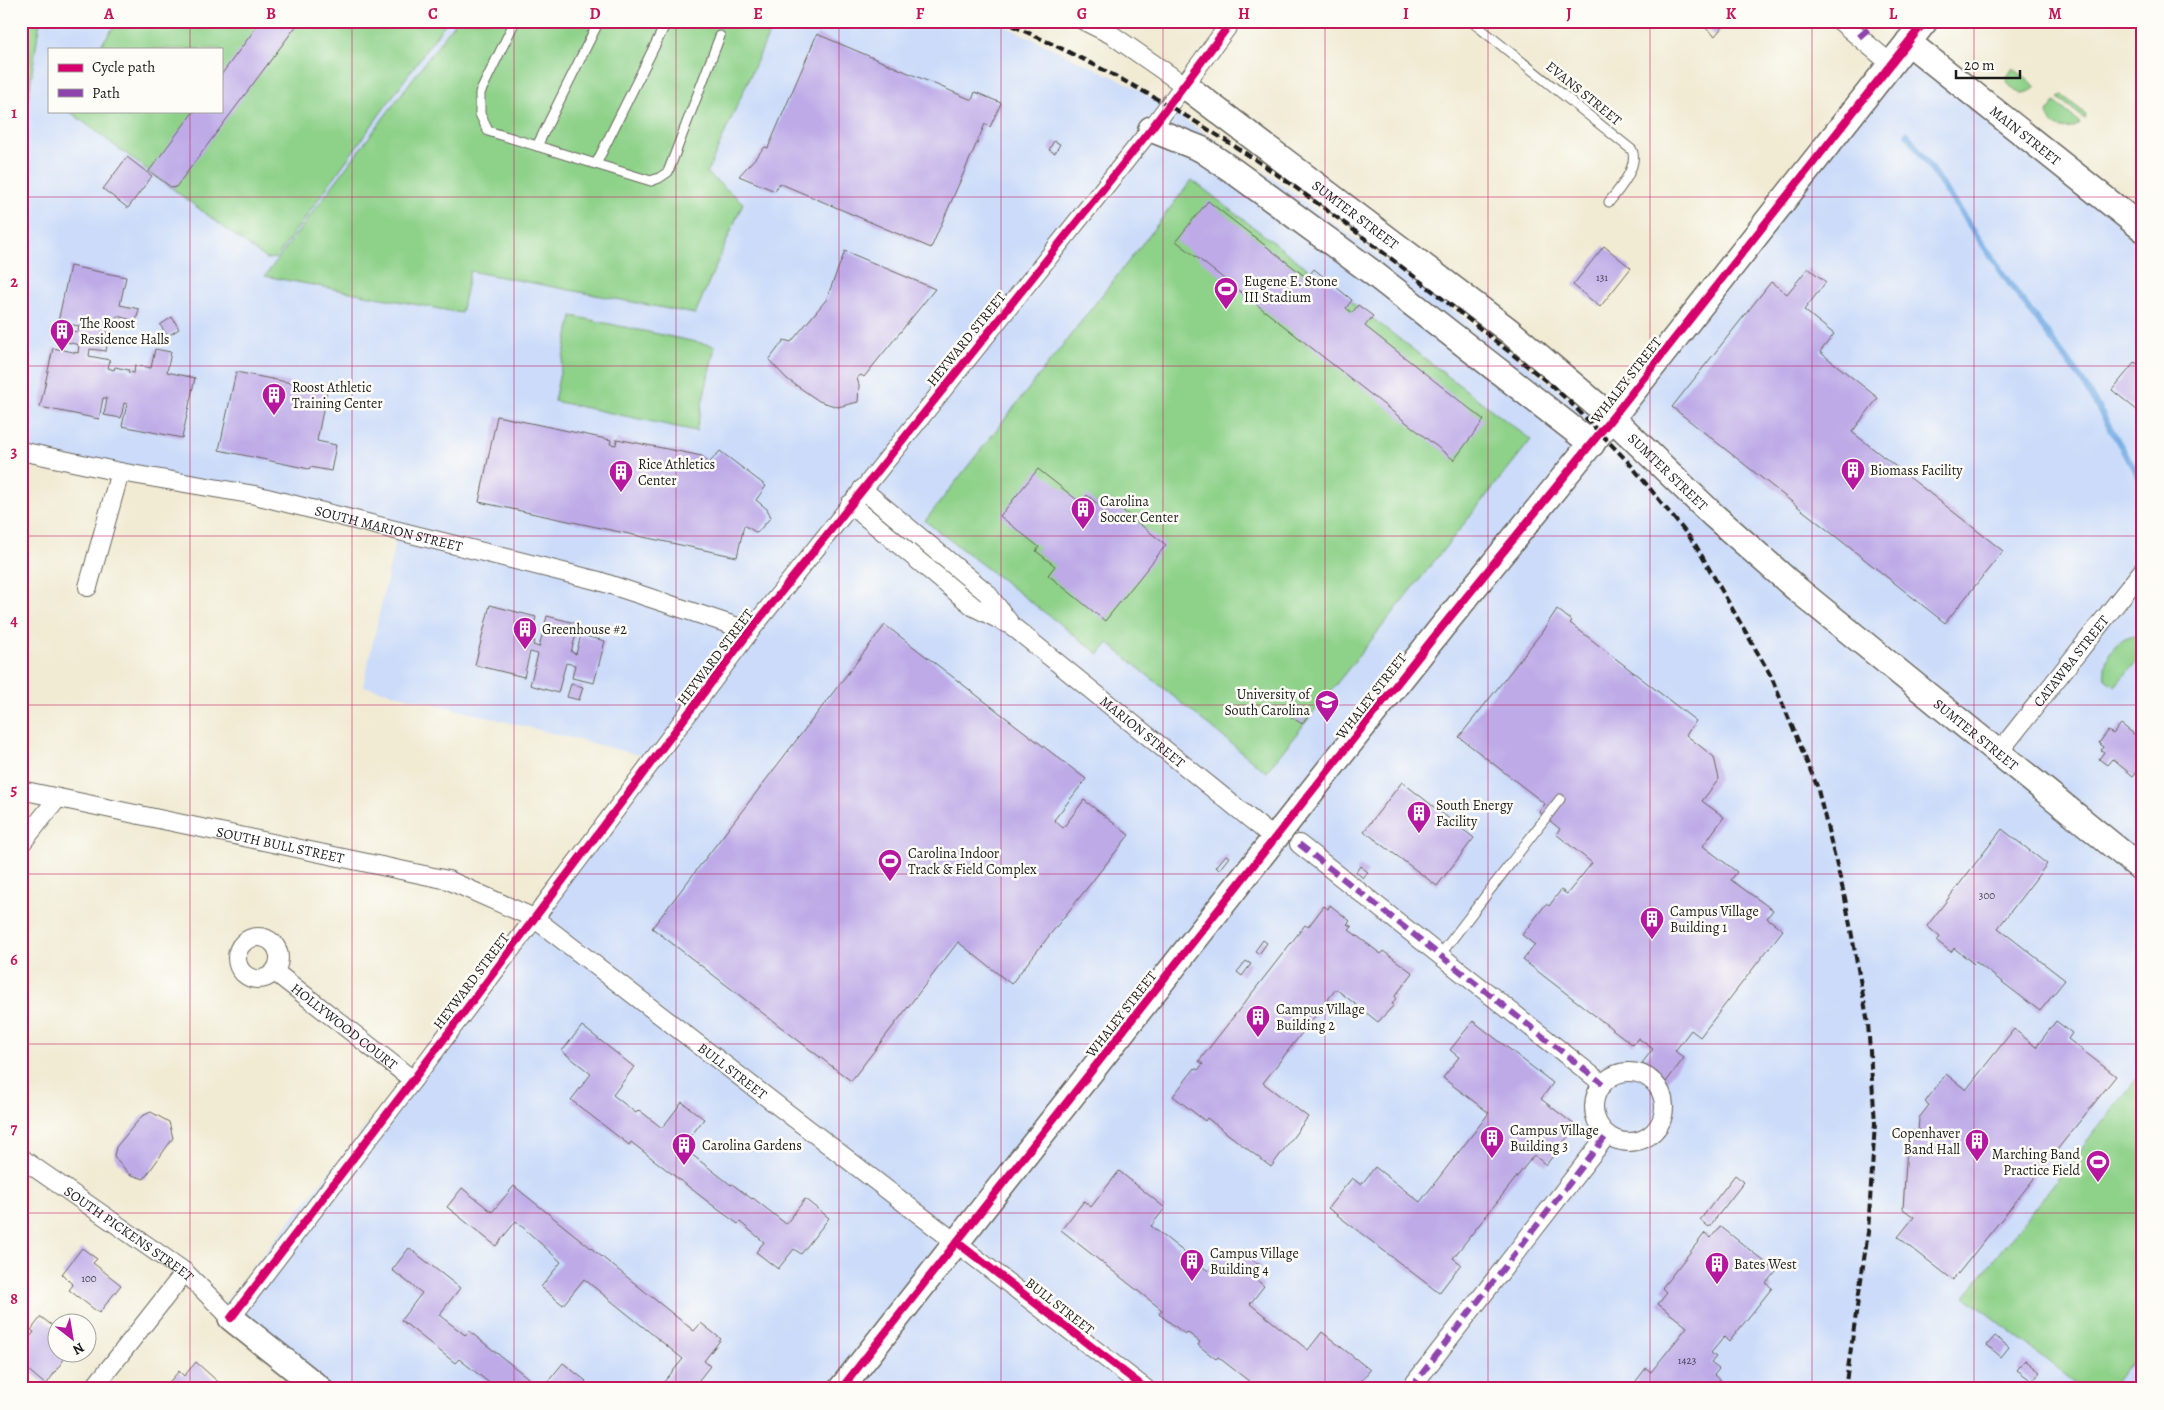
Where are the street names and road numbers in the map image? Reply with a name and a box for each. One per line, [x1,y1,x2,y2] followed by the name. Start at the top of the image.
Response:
[1542,57,1626,130] street label: EVANS STREET
[1986,102,2065,170] street label: MAIN STREET
[1308,176,1403,254] street label: SUMTER STREET
[923,288,1010,390] street label: HEYWARD STREET
[1586,333,1666,428] street label: WHALEY STREET
[1624,429,1712,515] street label: SUMTER STREET
[313,501,465,557] street label: SOUTH MARION STREET
[673,605,758,709] street label: HEYWARD STREET
[2029,611,2114,711] street label: CATAWBA STREET
[1331,649,1411,744] street label: WHALEY STREET
[1096,692,1189,772] street label: MARION STREET
[1929,695,2022,775] street label: SUMTER STREET
[215,822,346,868] street label: SOUTH BULL STREET
[429,929,514,1033] street label: HEYWARD STREET
[1081,967,1161,1062] street label: WHALEY STREET
[287,979,401,1074] street label: HOLLYWOOD COURT
[694,1039,771,1104] street label: BULL STREET
[60,1182,198,1286] street label: SOUTH PICKENS STREET
[1021,1274,1098,1339] street label: BULL STREET

